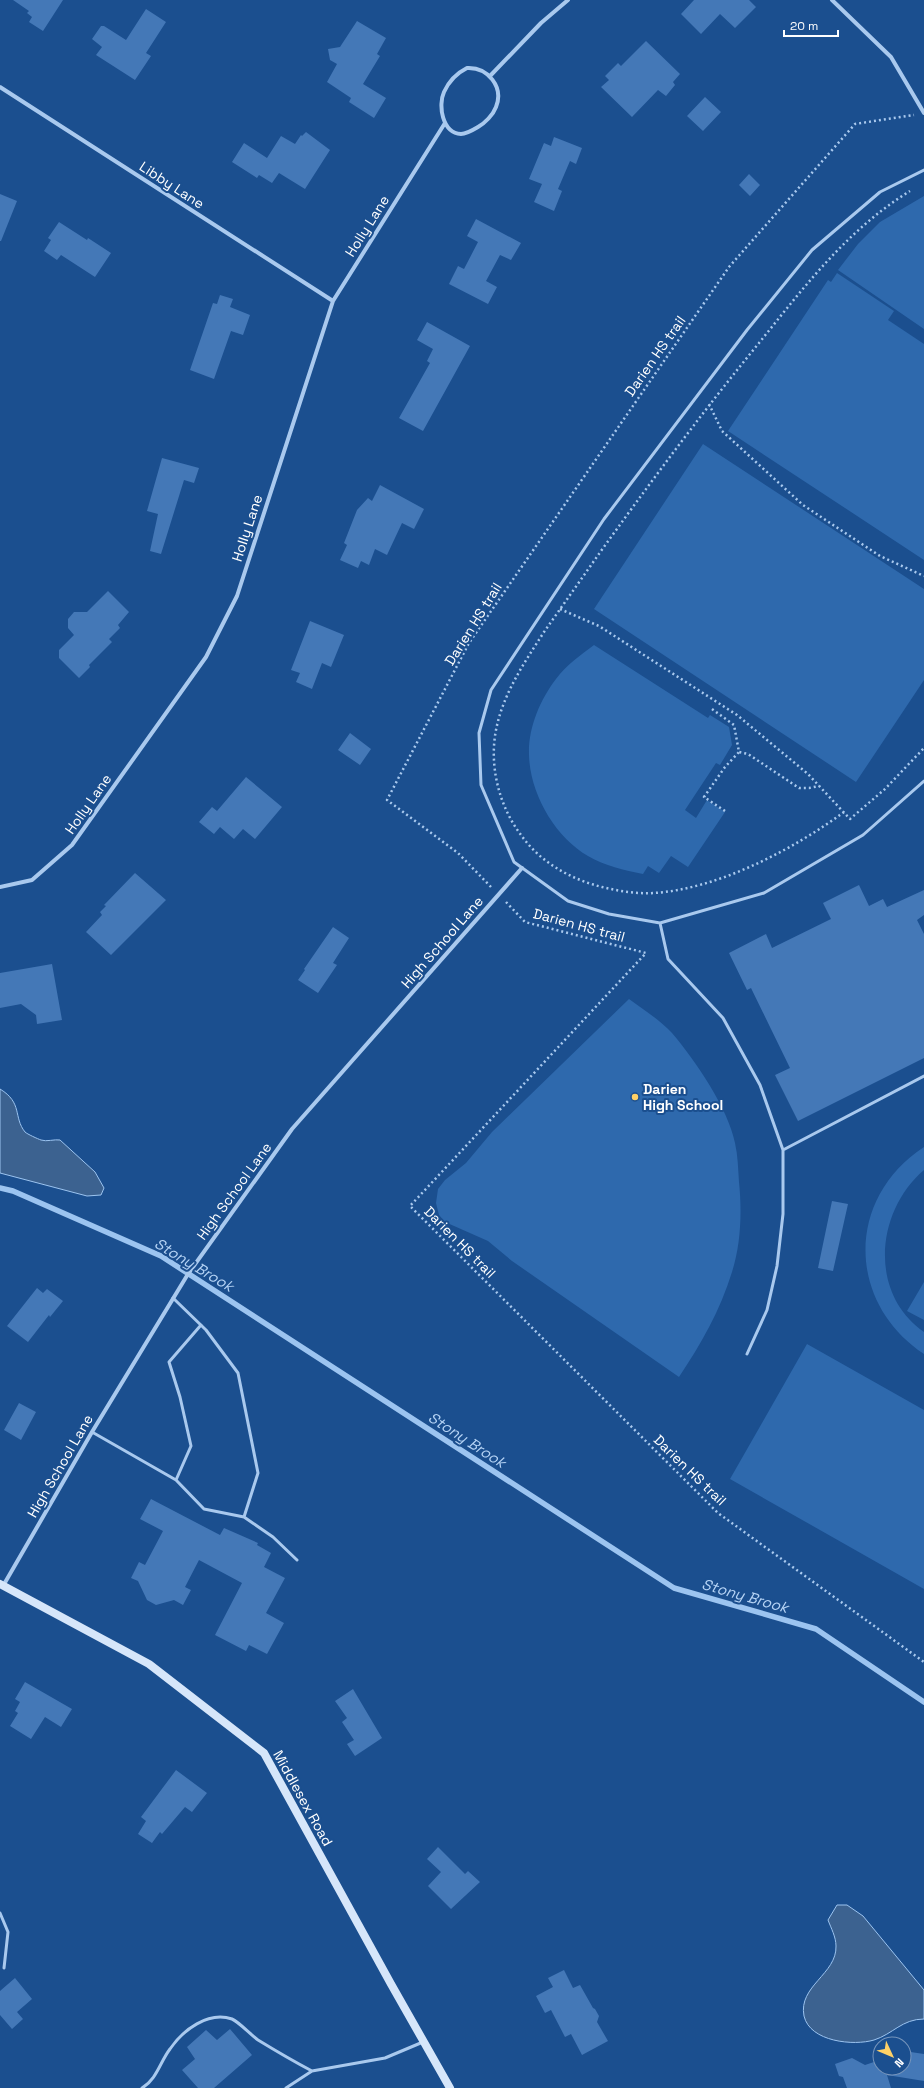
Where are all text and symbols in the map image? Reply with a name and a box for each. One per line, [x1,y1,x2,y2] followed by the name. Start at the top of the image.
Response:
[784,12,838,38] scale bar
[790,18,818,34] text: 20 m
[136,157,208,213] street label: Libby Lane
[341,192,393,260] street label: Holly Lane
[621,312,689,400] street label: Darien HS trail
[228,492,266,564] street label: Holly Lane
[440,579,506,669] street label: Darien HS trail
[61,770,115,838] street label: Holly Lane
[397,892,487,992] street label: High School Lane
[531,904,627,946] street label: Darien HS trail
[643,1080,723,1114] place label: Darien High School
[630,1092,640,1102] marker: Darien High School
[193,1139,275,1243] street label: High School Lane
[420,1202,500,1282] street label: Darien HS trail
[151,1233,239,1297] water label: Stony Brook
[425,1407,511,1473] water label: Stony Brook
[23,1411,97,1521] street label: High School Lane
[650,1431,730,1509] street label: Darien HS trail
[700,1574,792,1617] water label: Stony Brook
[269,1747,337,1849] street label: Middlesex Road
[872,2036,912,2076] north arrow
[892,2055,907,2070] text: N

